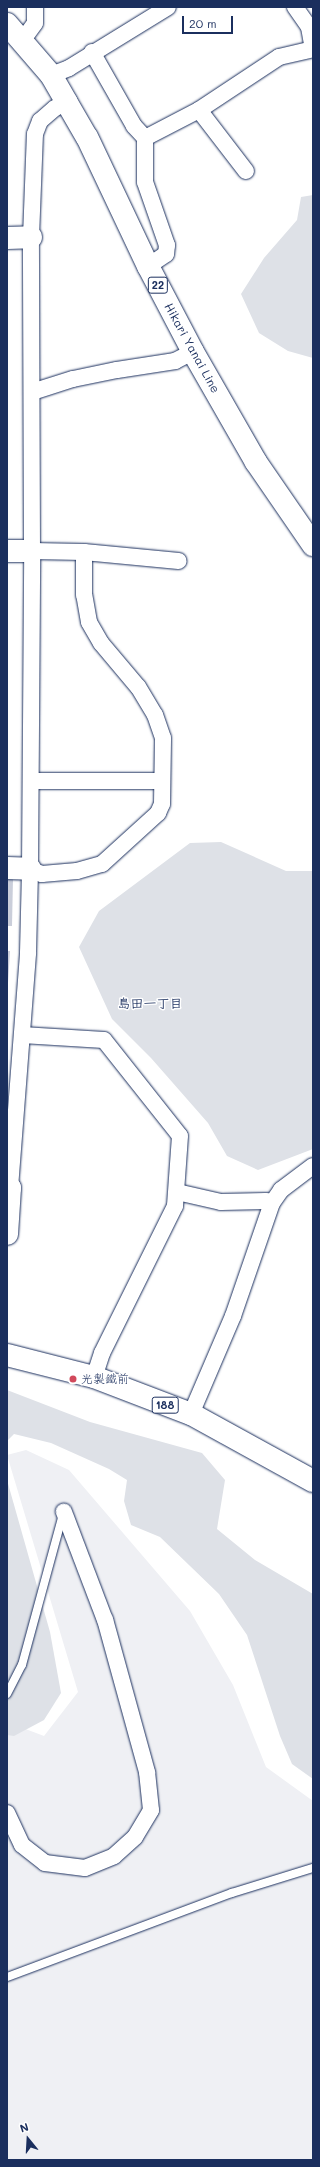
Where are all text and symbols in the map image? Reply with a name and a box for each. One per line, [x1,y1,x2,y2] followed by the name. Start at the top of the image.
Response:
[184,8,235,34] scale bar
[189,15,217,31] text: 20 m
[147,276,169,294] road number: 22
[161,300,223,396] street label: Hikari Yanai Line
[118,995,182,1011] district label: 島田一丁目
[81,1372,129,1386] place label: 光製鐵前
[68,1374,78,1384] marker: 光製鐵前
[151,1396,179,1414] road number: 188
[8,2119,48,2159] north arrow
[18,2119,30,2136] text: N

